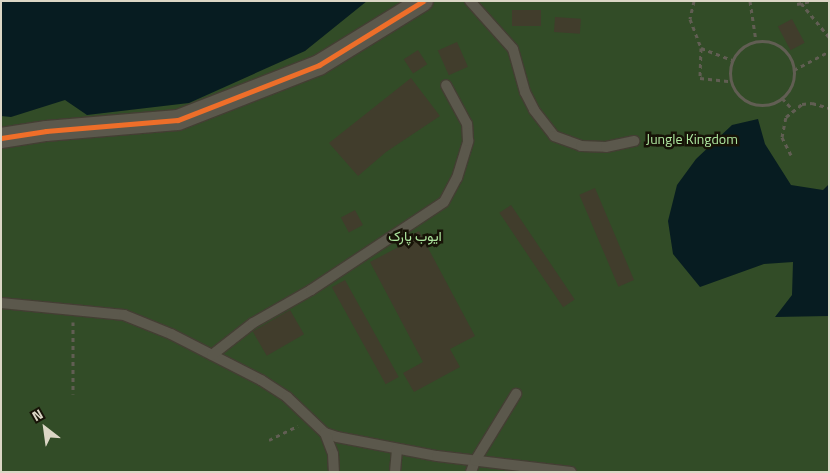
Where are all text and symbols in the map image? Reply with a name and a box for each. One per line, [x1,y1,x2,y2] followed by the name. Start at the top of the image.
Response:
[646,131,738,147] park label: Jungle Kingdom
[388,228,442,244] park label: ایوب پارک
[20,403,70,453] north arrow
[28,403,47,426] text: N

